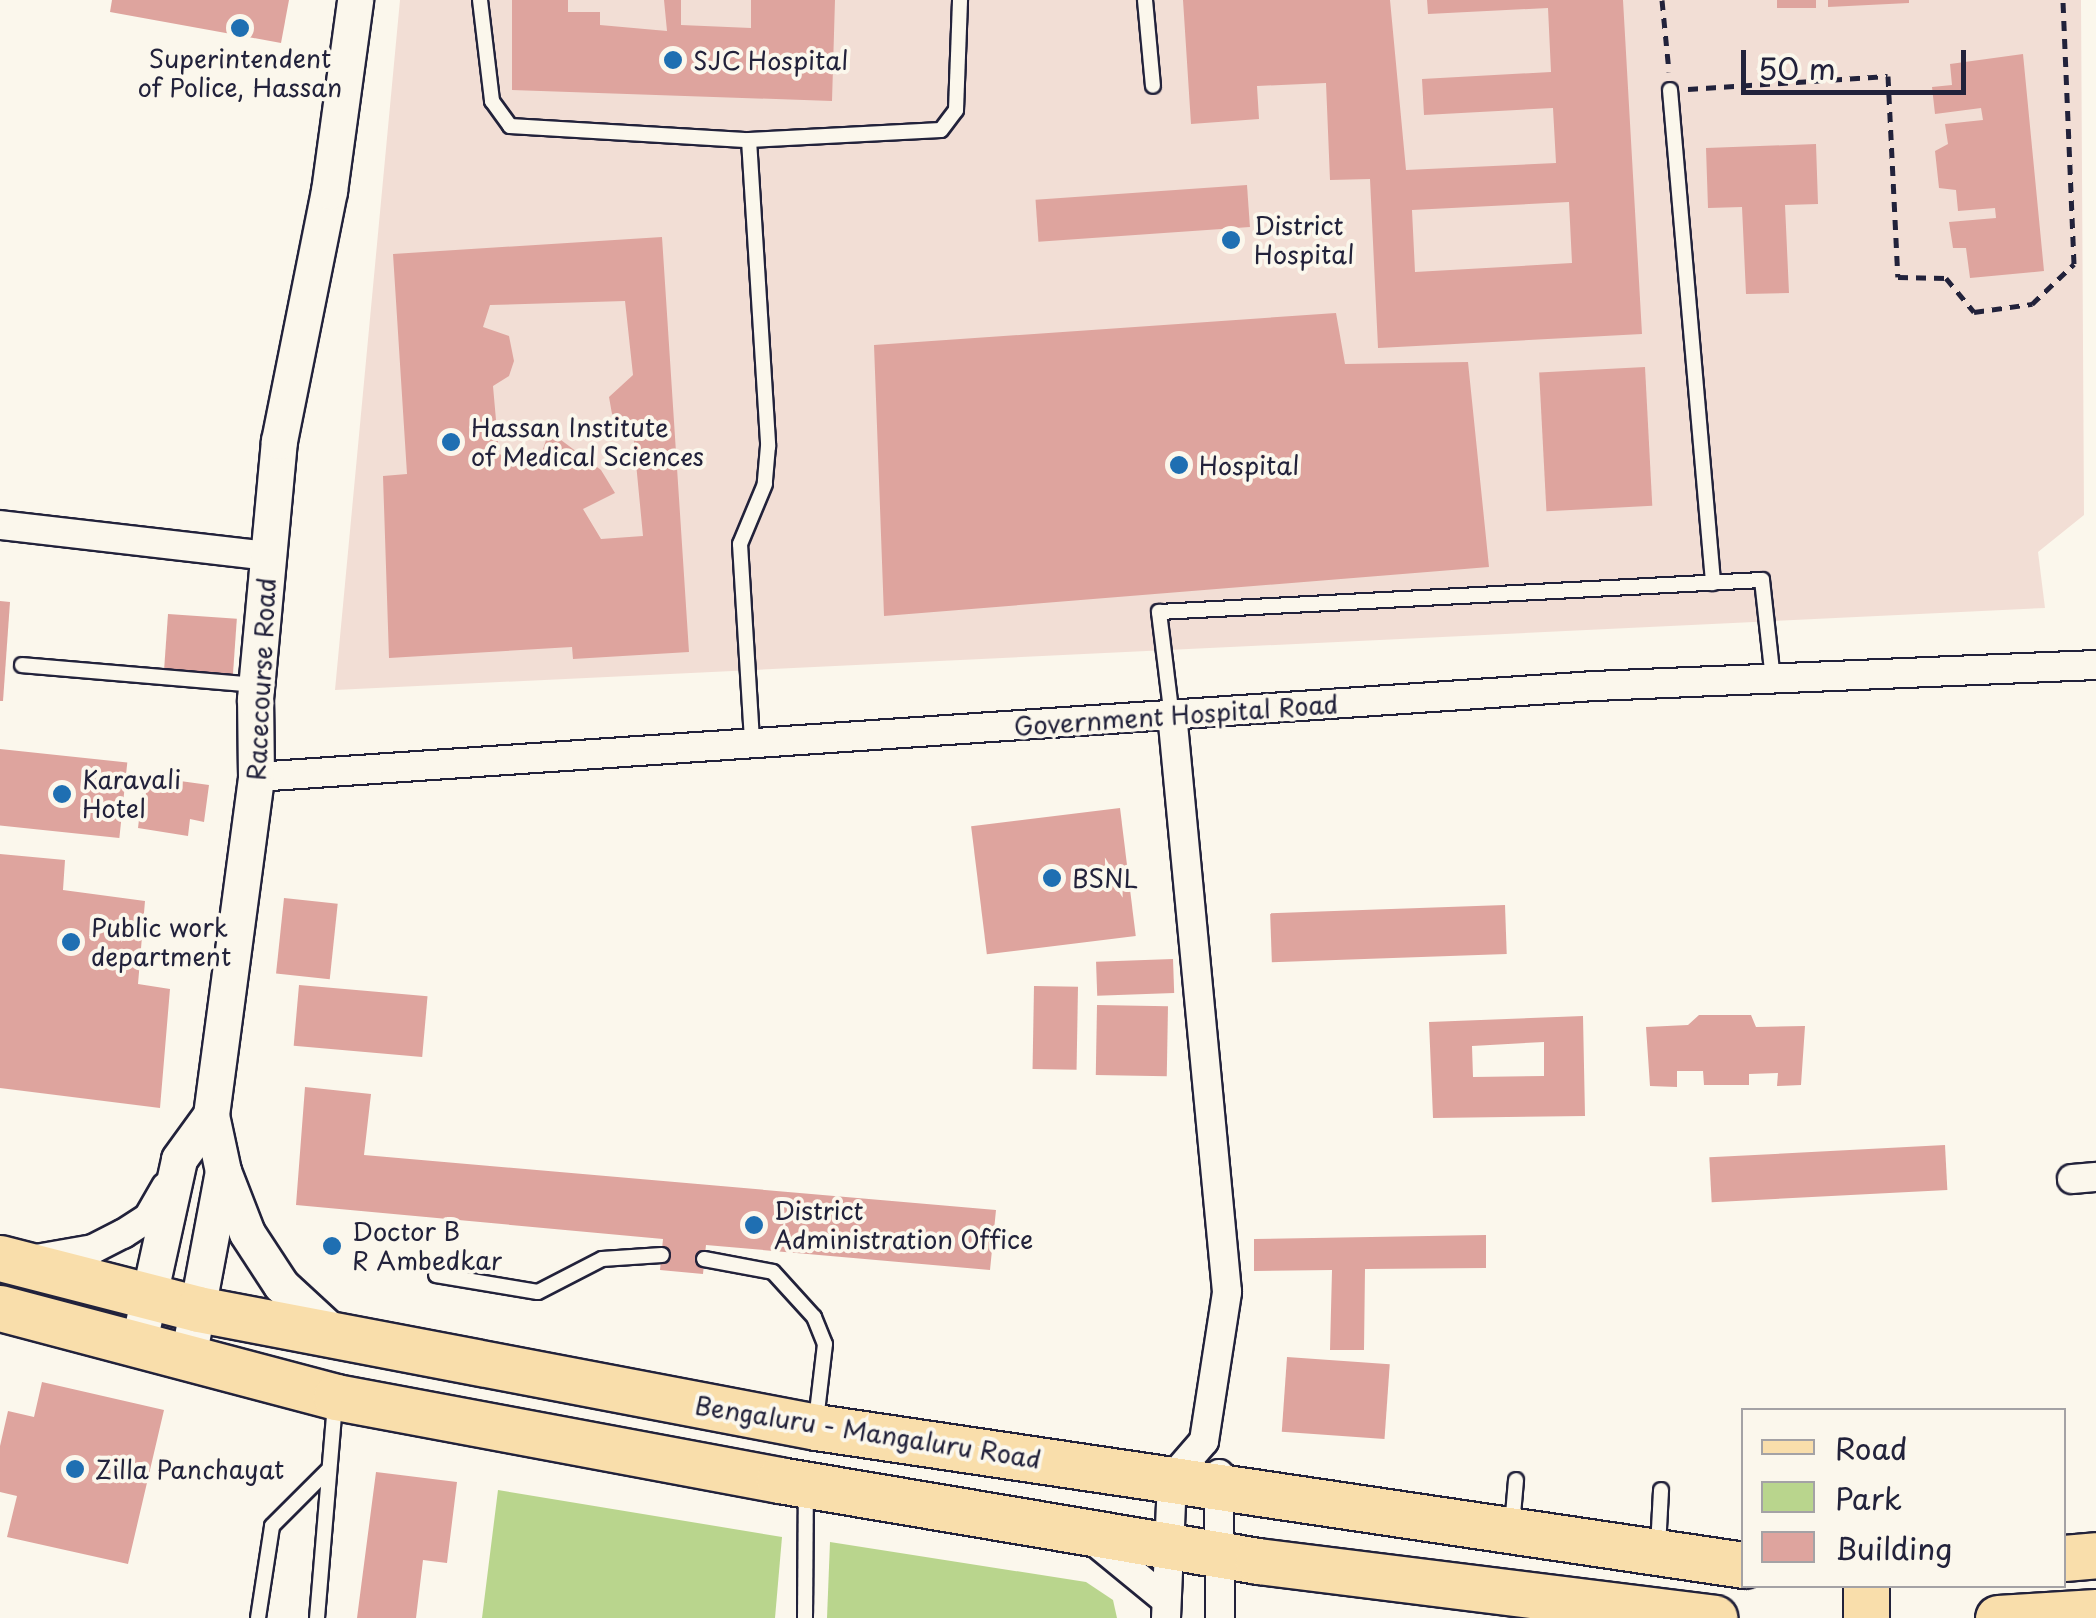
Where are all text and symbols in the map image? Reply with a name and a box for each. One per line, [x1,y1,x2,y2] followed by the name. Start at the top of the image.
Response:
[229,17,251,39] marker: Superintendent of Police, Hassan
[1746,30,1971,92] scale bar
[138,44,342,103] place label: Superintendent of Police, Hassan
[693,45,851,75] place label: SJC Hospital
[1758,45,1836,90] text: 50 m
[662,49,684,71] marker: SJC Hospital
[1254,211,1354,270] place label: District Hospital
[1218,227,1244,253] marker: District Hospital
[471,413,707,472] place label: Hassan Institute of Medical Sciences
[440,431,462,453] marker: Hassan Institute of Medical Sciences
[1199,450,1299,480] place label: Hospital
[1168,454,1190,476] marker: Hospital
[241,577,281,781] street label: Racecourse Road
[1012,689,1340,741] street label: Government Hospital Road
[82,765,181,824] place label: Karavali Hotel
[51,783,73,805] marker: Karavali Hotel
[1072,863,1138,893] place label: BSNL
[1041,867,1063,889] marker: BSNL
[91,913,231,972] place label: Public work department
[60,931,82,953] marker: Public work department
[774,1196,1033,1255] place label: District Administration Office
[743,1214,765,1236] marker: District Administration Office
[352,1217,504,1276] place label: Doctor B R Ambedkar
[321,1235,343,1257] marker: Doctor B R Ambedkar
[693,1390,1043,1474] street label: Bengaluru - Mangaluru Road
[1741,1408,2066,1588] legend
[1835,1425,1908,1470] text: Road
[95,1454,283,1484] place label: Zilla Panchayat
[64,1458,86,1480] marker: Zilla Panchayat
[1835,1475,1902,1520] text: Park
[1835,1525,1952,1570] text: Building

